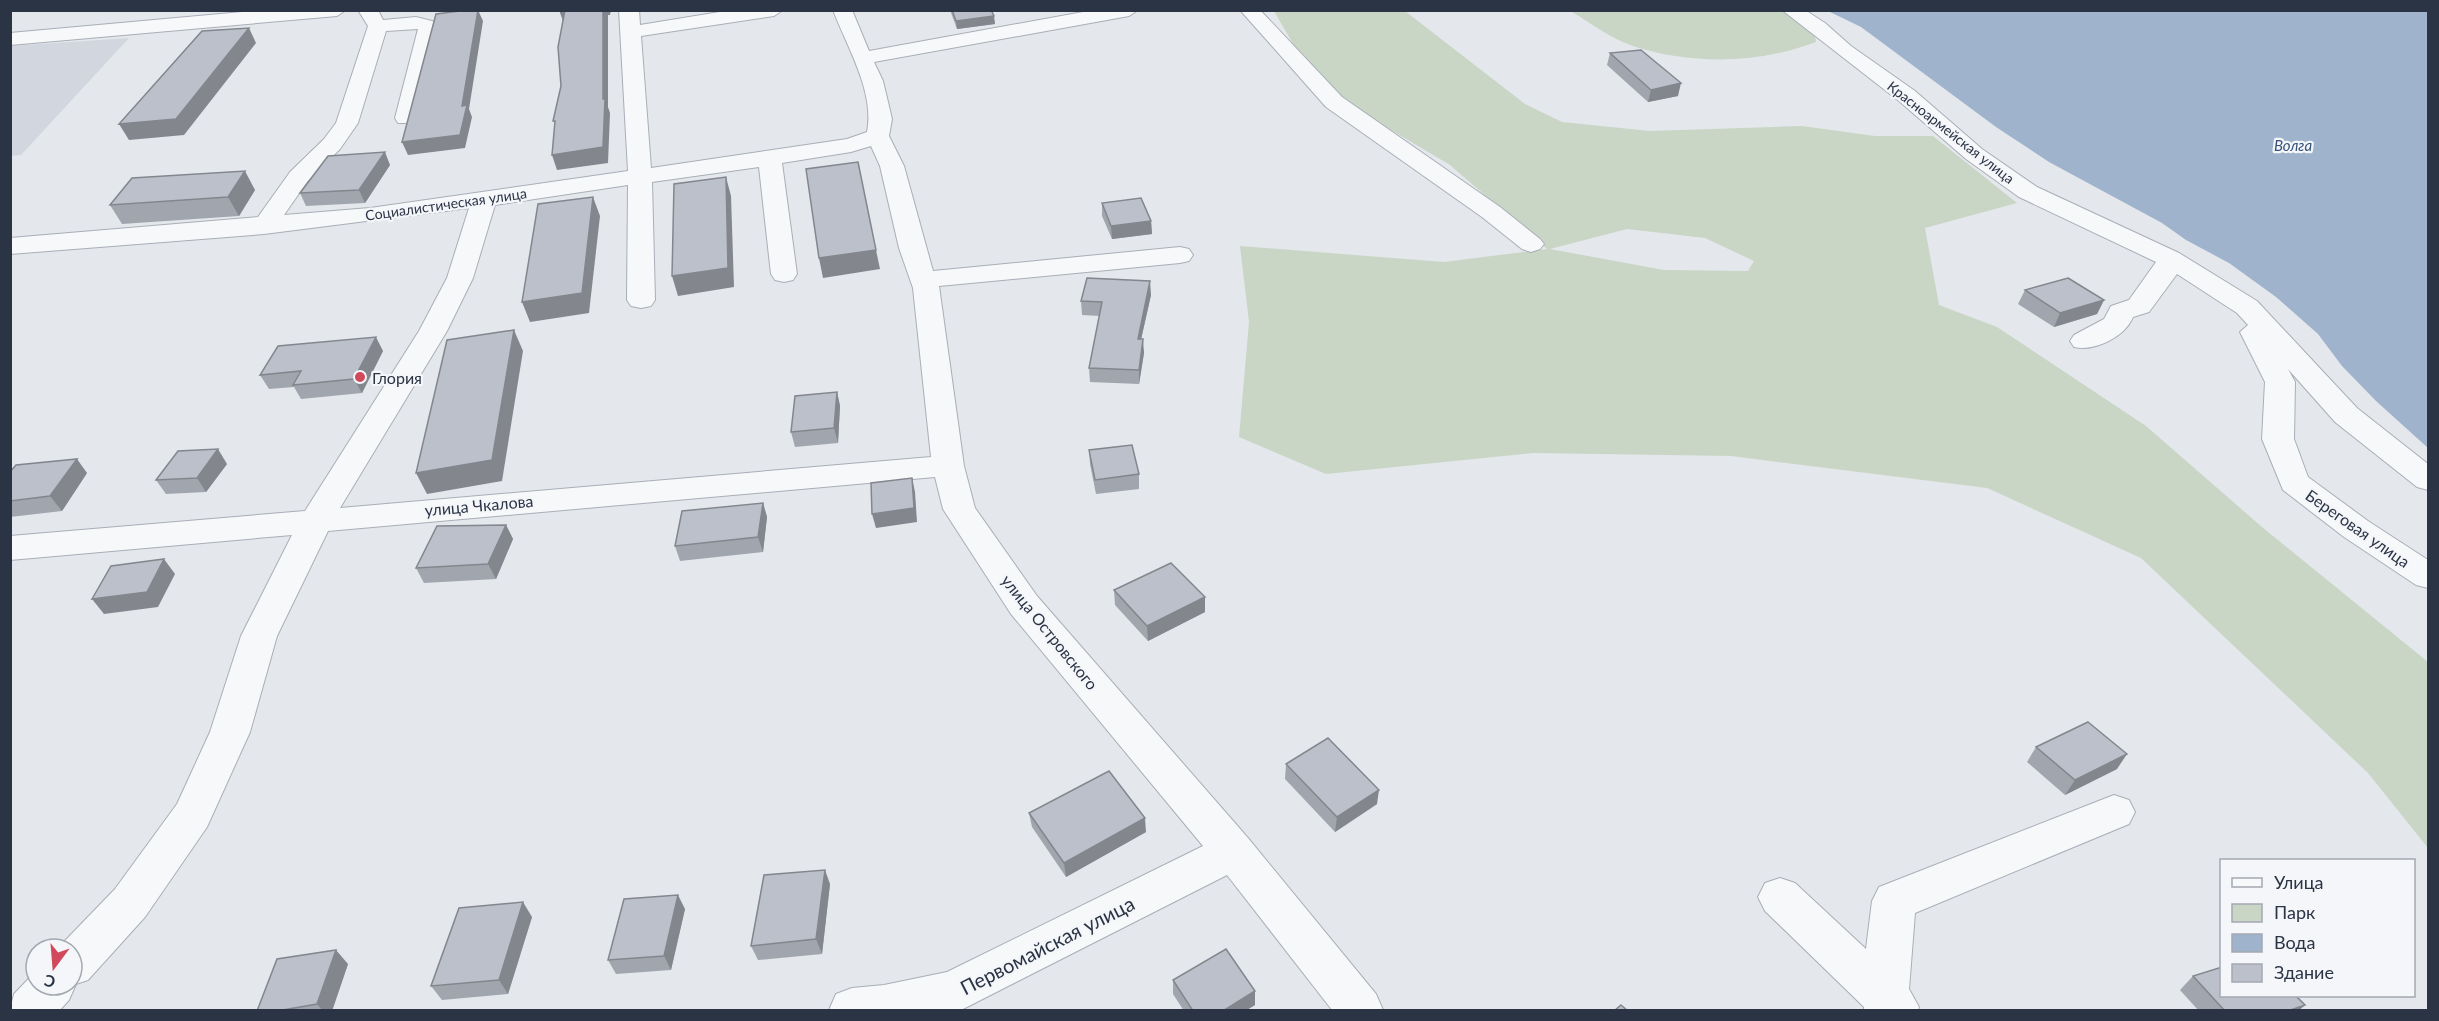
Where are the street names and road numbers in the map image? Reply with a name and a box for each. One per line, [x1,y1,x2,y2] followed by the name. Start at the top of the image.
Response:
[1884,77,2018,187] street label: Красноармейская улица
[364,184,528,224] street label: Социалистическая улица
[2302,485,2414,571] street label: Береговая улица
[424,491,534,519] street label: улица Чкалова
[998,571,1102,693] street label: улица Островского
[956,891,1138,999] street label: Первомайская улица

